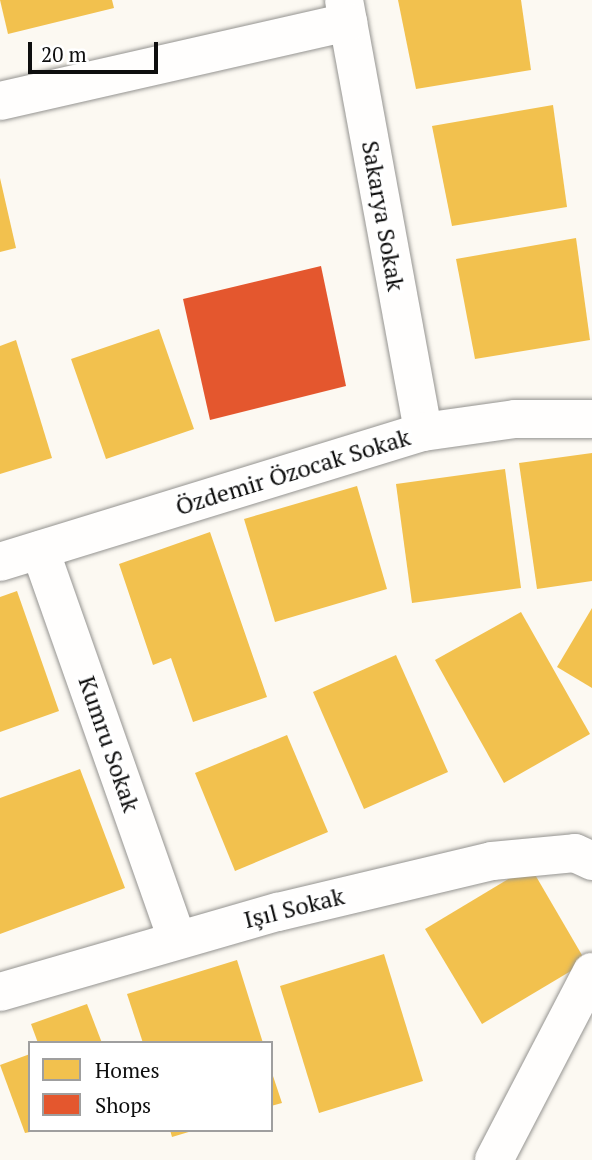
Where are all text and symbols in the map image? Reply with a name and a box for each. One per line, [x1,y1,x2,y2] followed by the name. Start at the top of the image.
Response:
[32,28,161,72] scale bar
[41,40,87,68] text: 20 m
[356,139,410,293] street label: Sakarya Sokak
[172,423,414,521] street label: Özdemir Özocak Sokak
[72,672,146,816] street label: Kumru Sokak
[241,882,347,934] street label: Işıl Sokak
[28,1041,273,1132] legend
[95,1056,160,1084] text: Homes
[95,1091,151,1119] text: Shops

